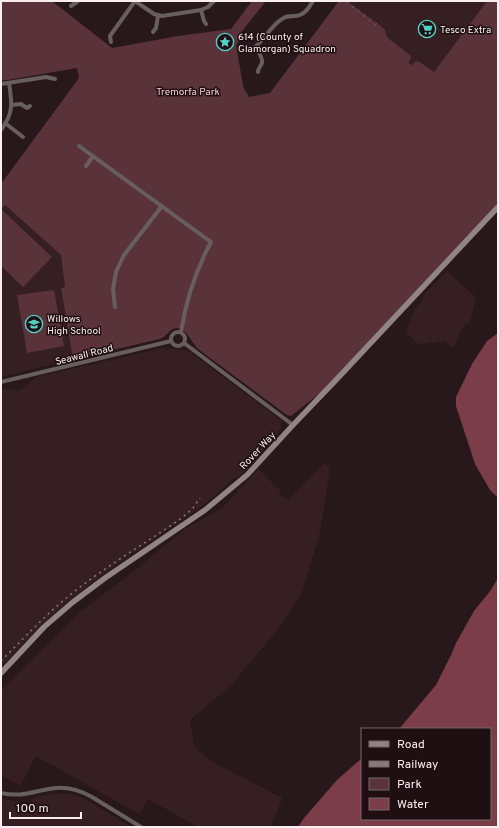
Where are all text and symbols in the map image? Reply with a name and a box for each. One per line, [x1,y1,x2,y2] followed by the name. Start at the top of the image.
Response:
[417,19,437,39] supermarket icon: Tesco Extra
[440,24,491,37] place label: Tesco Extra
[238,31,336,56] place label: 614 (County of Glamorgan) Squadron
[215,32,235,52] place icon: 614 (County of Glamorgan) Squadron
[156,86,220,99] park label: Tremorfa Park
[47,313,101,338] place label: Willows High School
[24,314,44,334] school or university icon: Willows High School
[54,342,115,369] street label: Seawall Road
[237,429,279,473] street label: Rover Way
[361,728,491,820] legend
[397,737,425,753] text: Road
[397,757,438,773] text: Railway
[397,777,422,793] text: Park
[10,794,81,820] scale bar
[397,797,429,813] text: Water
[16,801,49,817] text: 100 m

